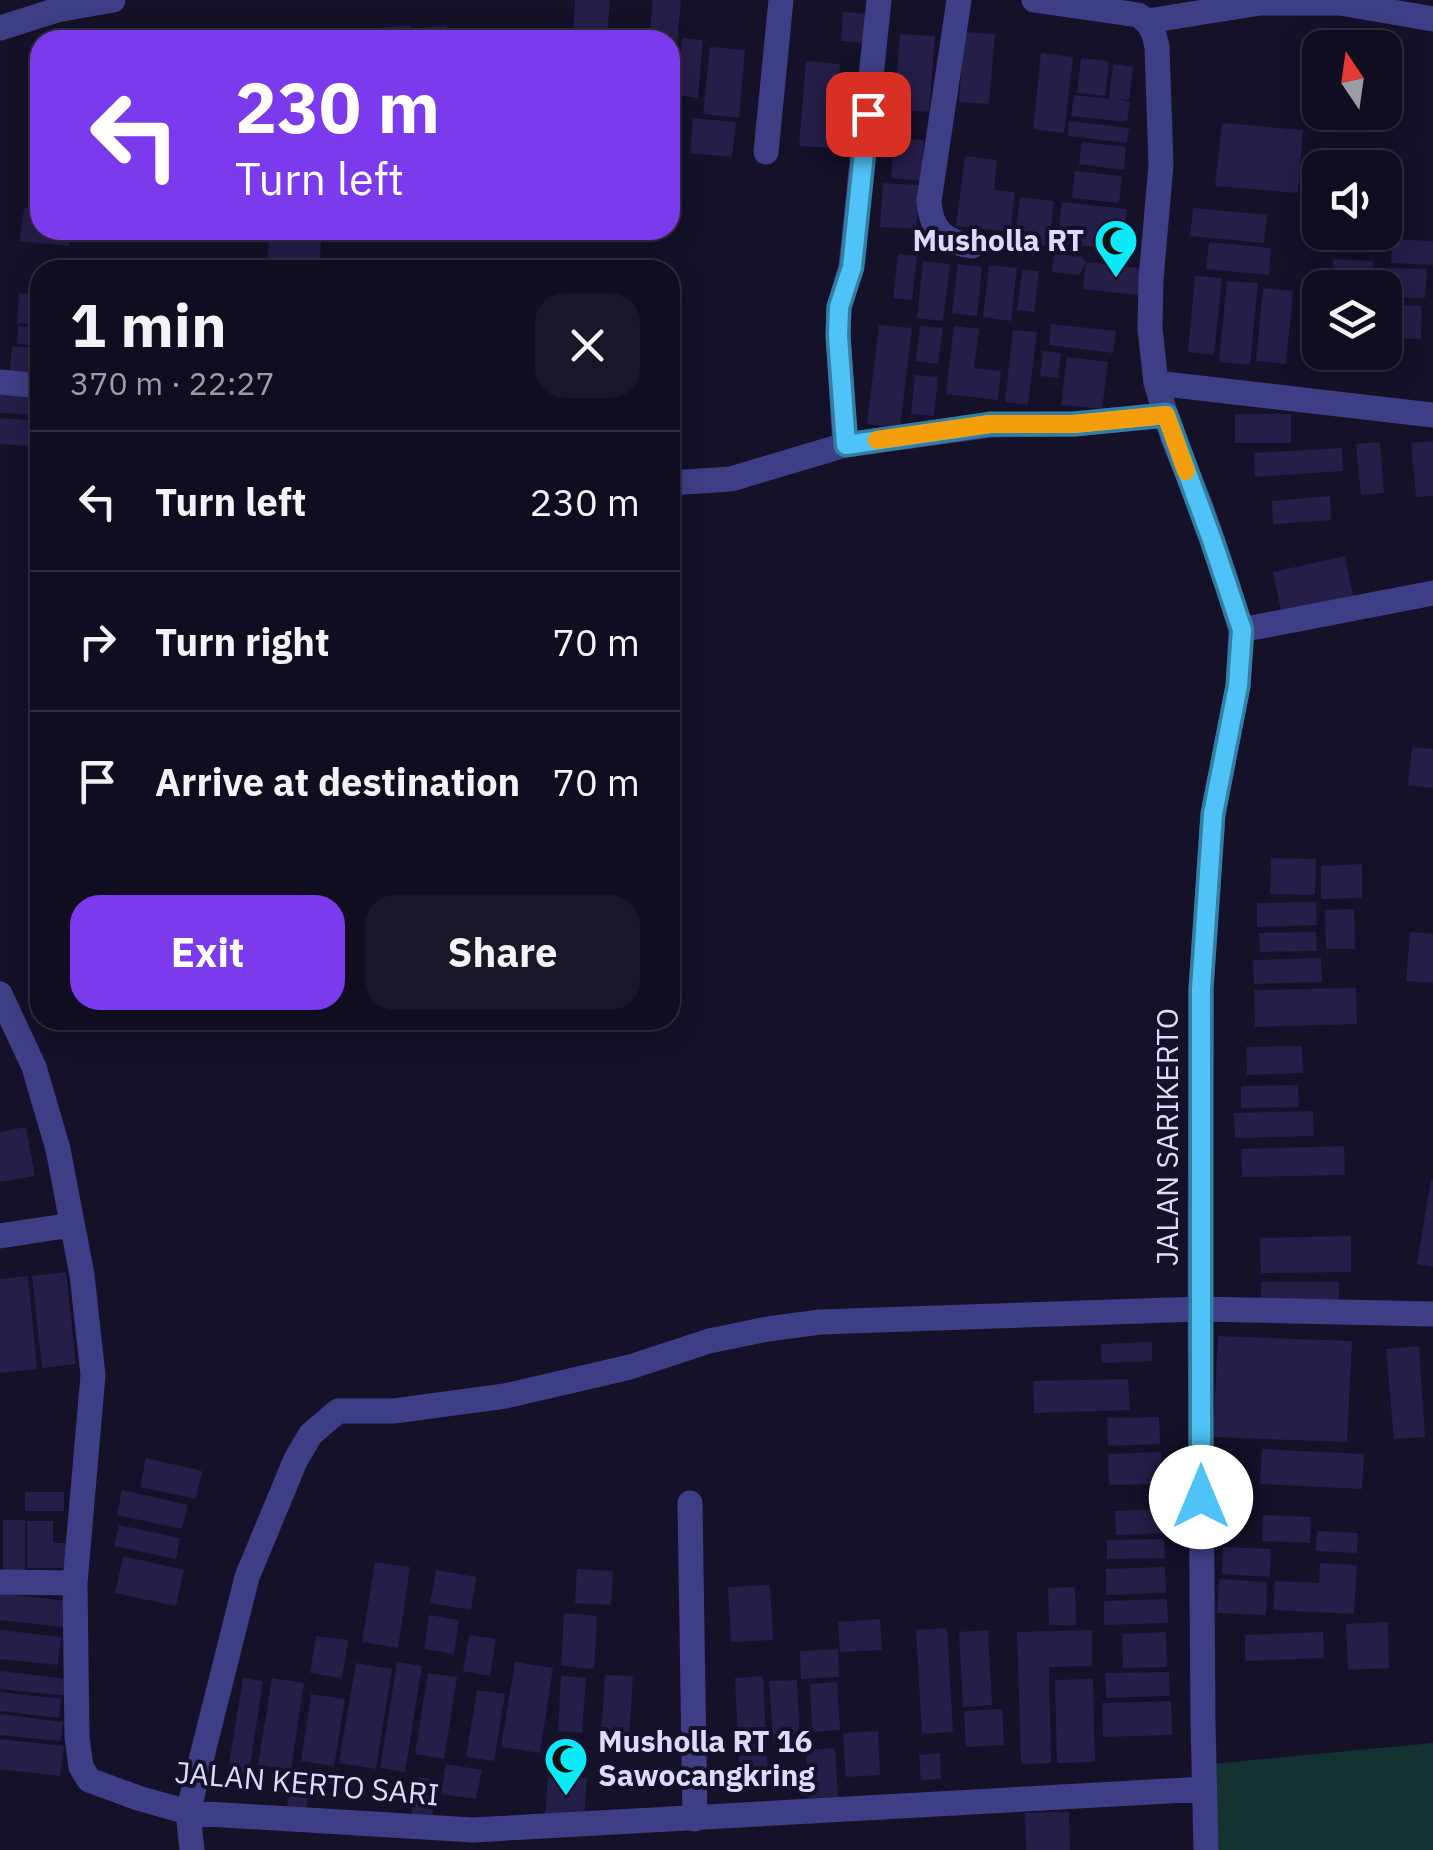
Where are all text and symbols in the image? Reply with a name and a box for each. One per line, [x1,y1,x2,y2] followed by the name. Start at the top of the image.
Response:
[1302,30,1402,130] north arrow
[1302,30,1402,370] map controls
[235,61,440,152] text: 230 m
[70,70,200,200] icon: left
[826,72,911,157] pin
[841,87,896,142] icon: arrive
[235,149,404,207] text: Turn left
[1302,150,1402,250] button: sound
[1093,218,1139,279] mosque icon: Musholla RT
[913,220,1084,259] place label: Musholla RT
[1302,270,1402,370] button: layers
[70,285,227,364] text: 1 min
[535,293,640,398] button: close
[70,362,275,404] text: 370 m · 22:27
[70,474,125,529] icon: left
[155,477,306,526] text: Turn left
[529,477,640,526] text: 230 m
[70,614,125,669] icon: right
[155,617,330,666] text: Turn right
[552,617,640,666] text: 70 m
[70,754,125,809] icon: arrive
[155,757,520,806] text: Arrive at destination
[552,757,640,806] text: 70 m
[70,895,345,1010] button: Exit
[365,895,640,1010] button: Share
[1147,1008,1186,1266] street label: JALAN SARIKERTO
[1149,1445,1253,1549] position arrow
[598,1721,815,1794] place label: Musholla RT 16 Sawocangkring
[543,1736,589,1797] mosque icon: Musholla RT 16 Sawocangkring
[173,1752,441,1813] street label: JALAN KERTO SARI

